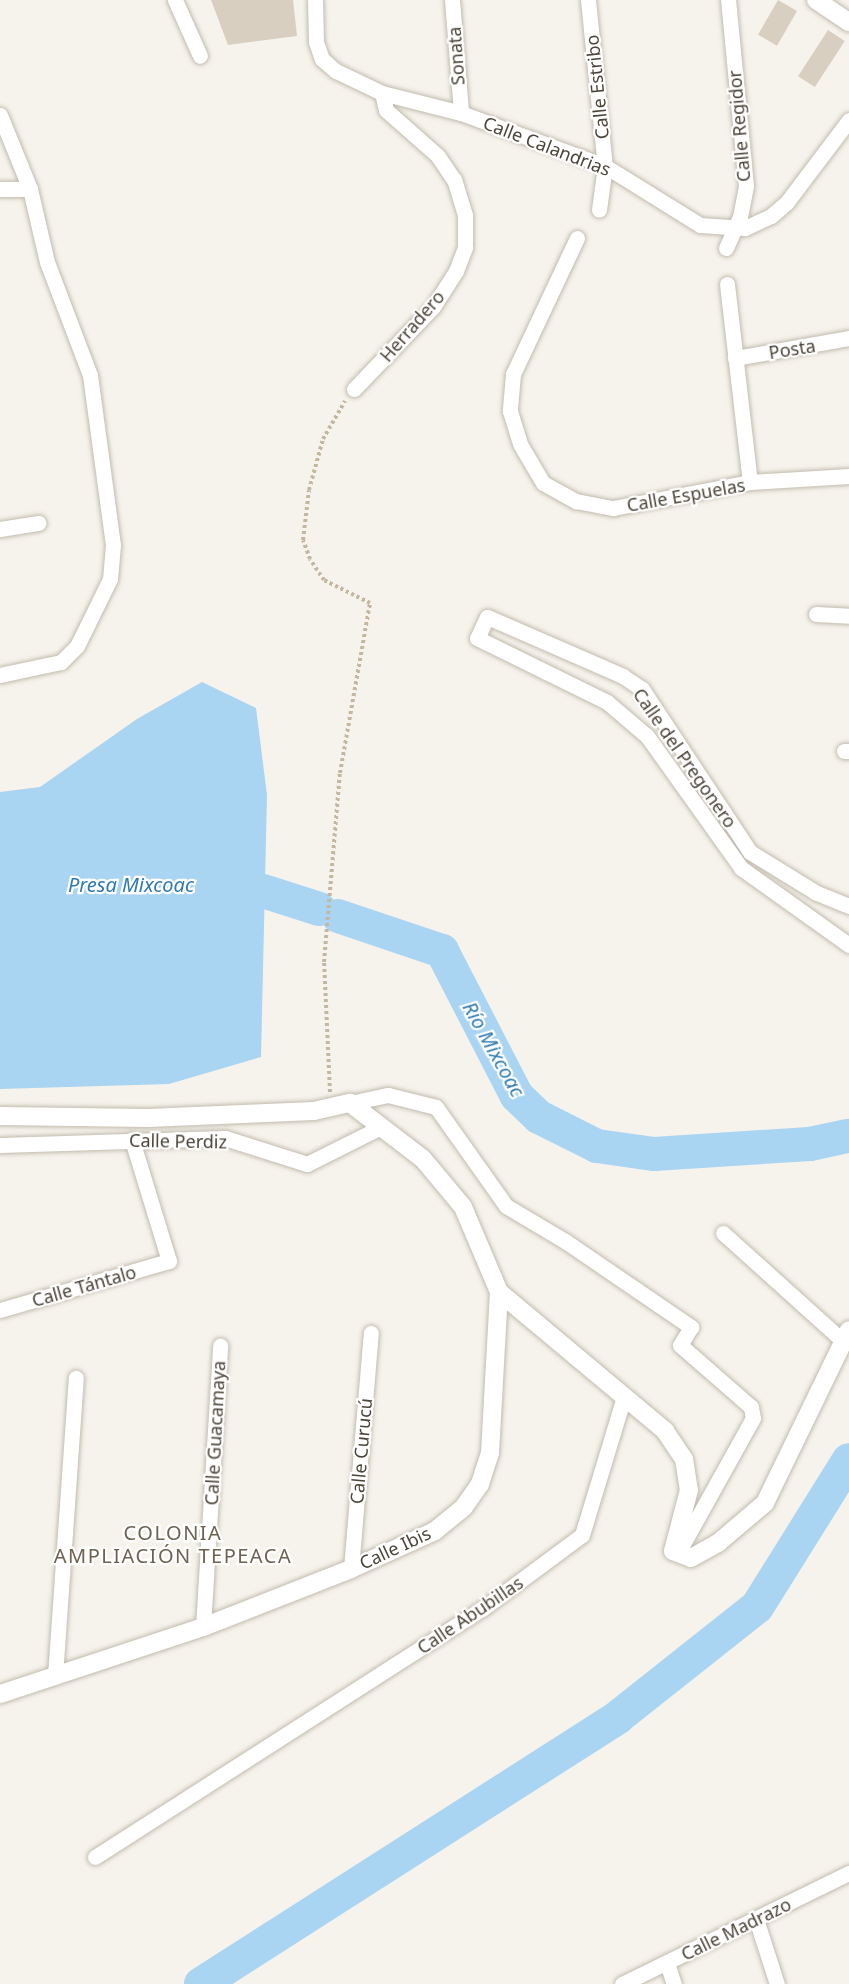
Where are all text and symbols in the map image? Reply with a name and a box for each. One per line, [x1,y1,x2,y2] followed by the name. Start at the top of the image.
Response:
[443,26,469,86] street label: Sonata
[581,34,613,140] street label: Calle Estribo
[723,69,755,183] street label: Calle Regidor
[480,112,614,180] street label: Calle Calandrias
[375,286,449,366] street label: Herradero
[767,335,817,363] street label: Posta
[625,474,747,516] street label: Calle Espuelas
[629,684,741,832] street label: Calle del Pregonero
[68,872,194,896] water label: Presa Mixcoac
[458,997,530,1101] water label: Río Mixcoac
[129,1129,227,1153] street label: Calle Perdiz
[29,1261,139,1311] street label: Calle Tántalo
[200,1360,230,1506] street label: Calle Guacamaya
[346,1397,376,1505] street label: Calle Curucú
[54,1520,292,1567] district label: COLONIA AMPLIACIÓN TEPEACA
[356,1522,434,1574] street label: Calle Ibis
[413,1572,527,1658] street label: Calle Abubillas
[678,1893,794,1965] street label: Calle Madrazo

